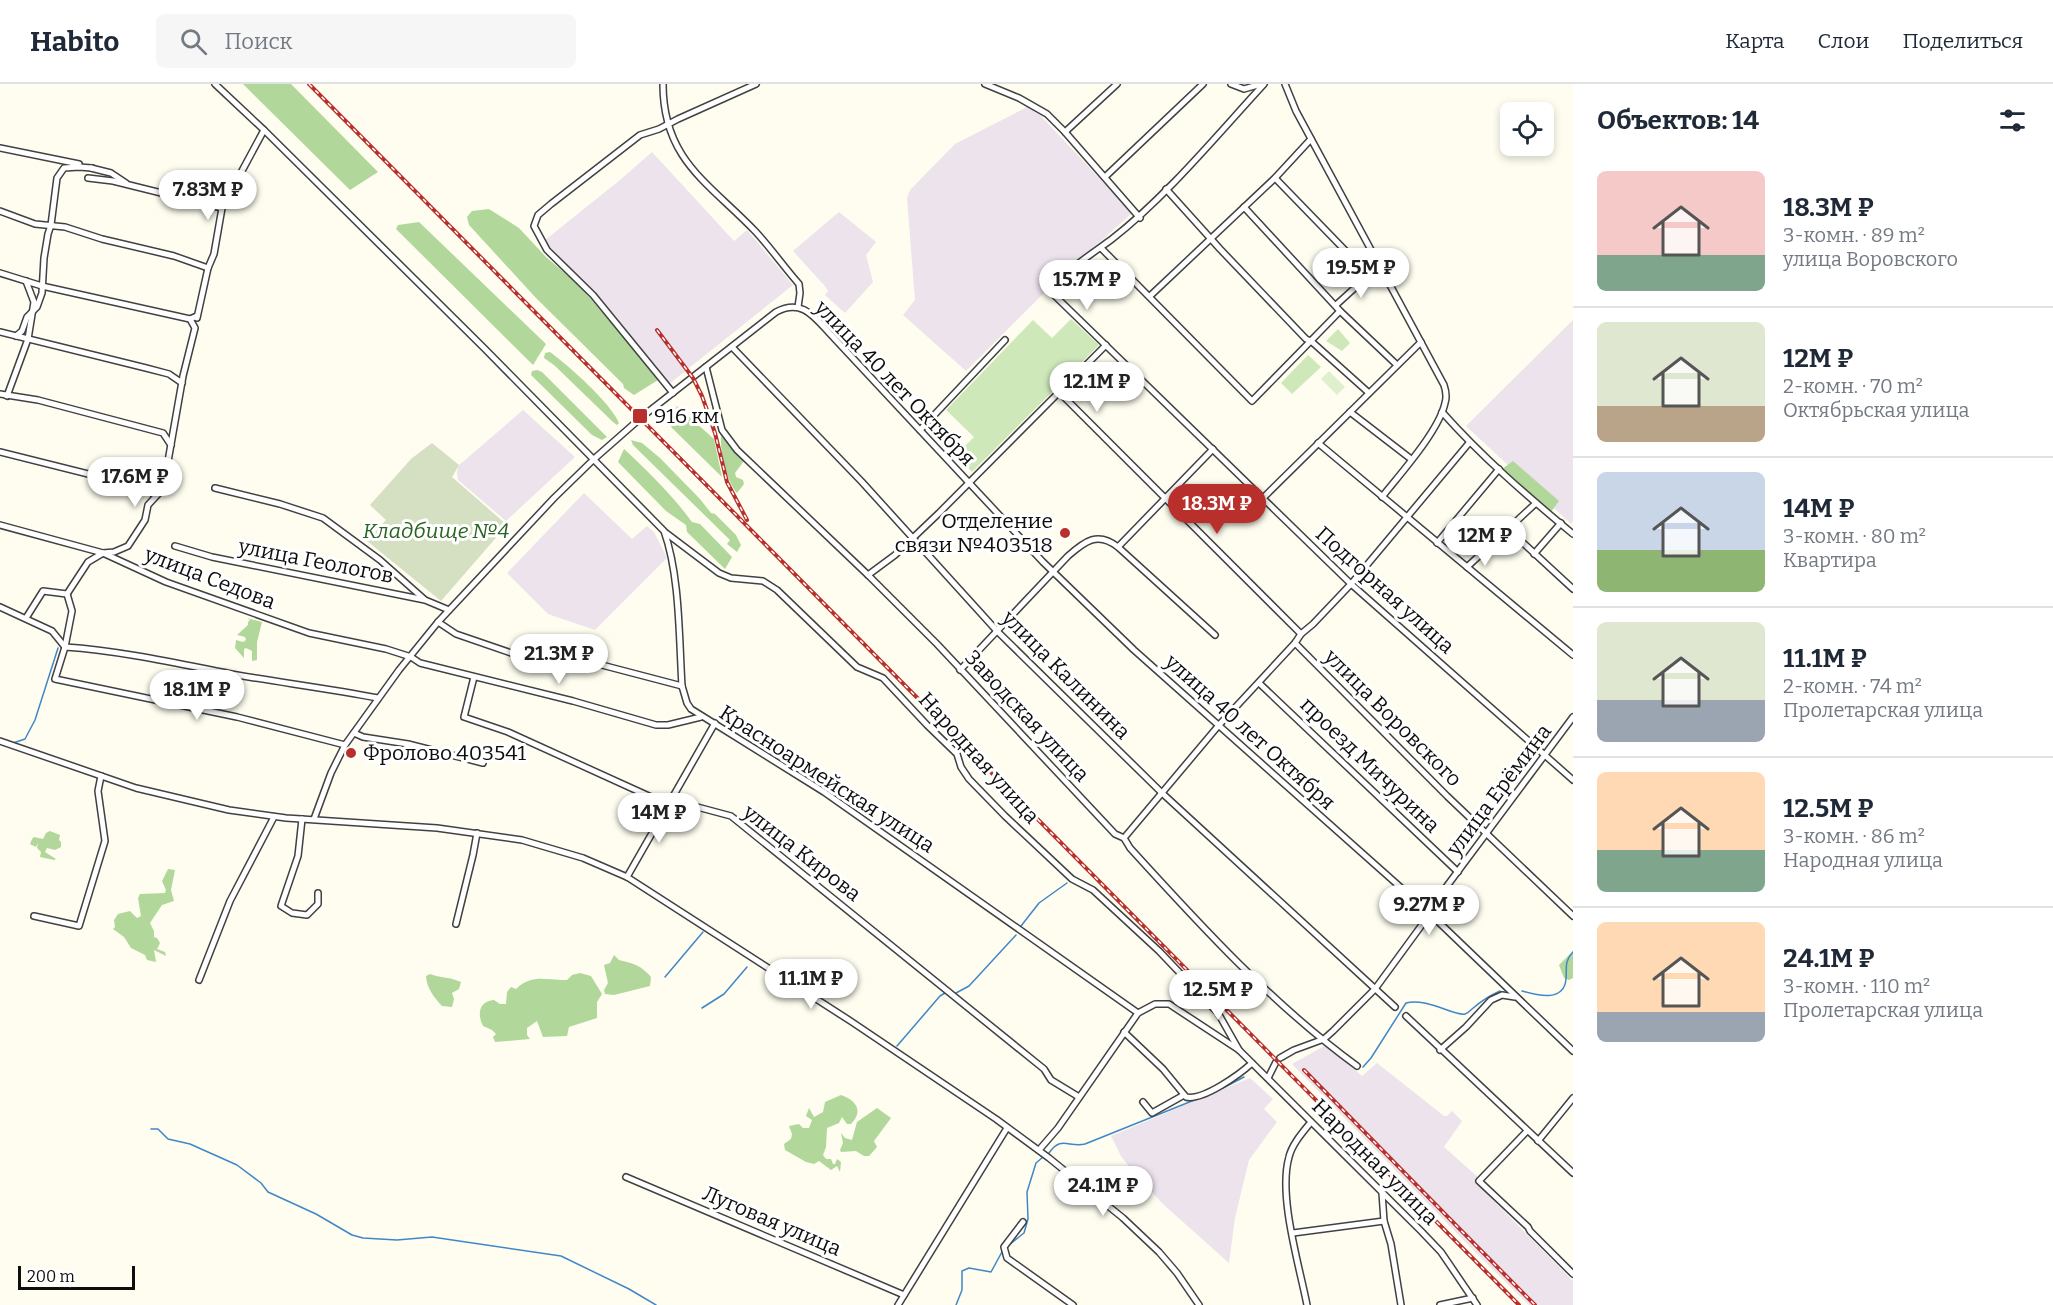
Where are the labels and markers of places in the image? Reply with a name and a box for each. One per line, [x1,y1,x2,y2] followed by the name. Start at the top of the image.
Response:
[153,170,263,221] pin: 7.83M ₽
[1306,248,1416,299] pin: 19.5M ₽
[1032,260,1142,311] pin: 15.7M ₽
[1042,362,1152,413] pin: 12.1M ₽
[654,403,719,429] place label: 916 км
[631,407,649,425] marker: 916 км
[80,457,190,508] pin: 17.6M ₽
[1162,484,1272,535] pin: 18.3M ₽
[895,508,1053,558] place label: Отделение связи №403518
[1443,516,1527,567] pin: 12M ₽
[1058,526,1072,540] marker: Отделение связи №403518
[504,634,614,685] pin: 21.3M ₽
[142,670,252,721] pin: 18.1M ₽
[363,740,527,766] place label: Фролово 403541
[344,746,358,760] marker: Фролово 403541
[617,793,701,844] pin: 14M ₽
[1374,885,1484,936] pin: 9.27M ₽
[756,959,866,1010] pin: 11.1M ₽
[1163,970,1273,1021] pin: 12.5M ₽
[1048,1166,1158,1217] pin: 24.1M ₽

